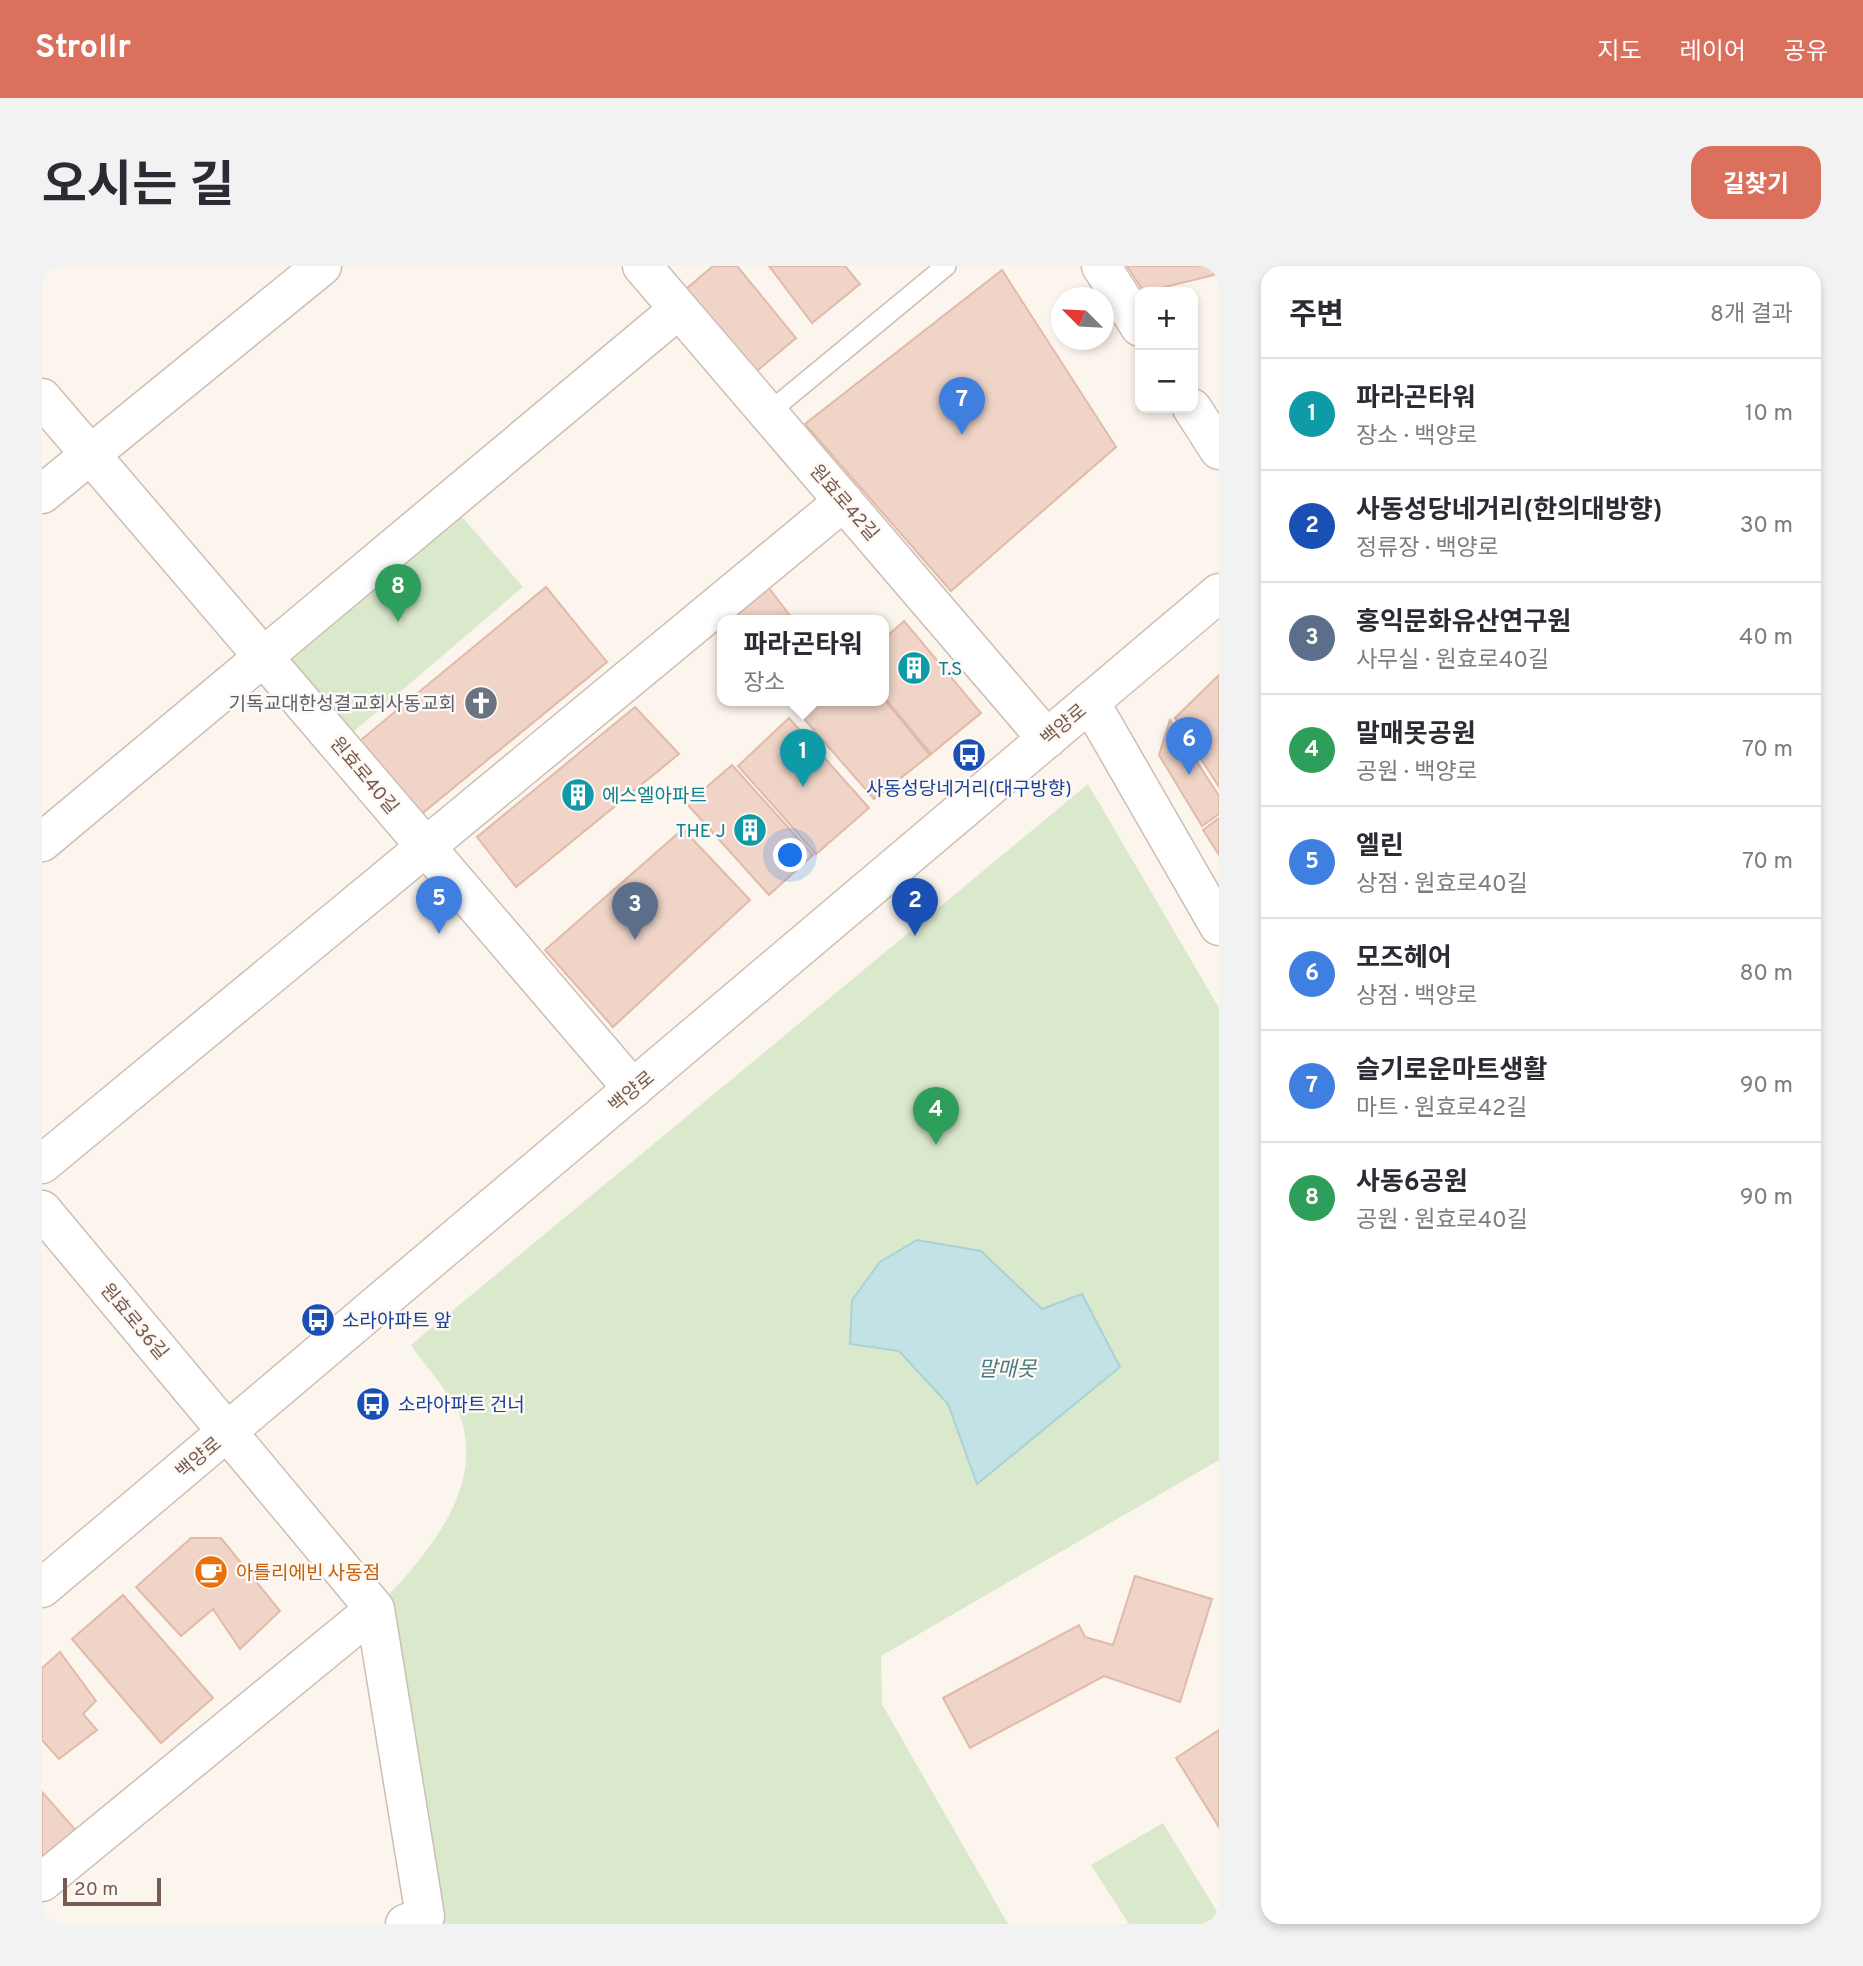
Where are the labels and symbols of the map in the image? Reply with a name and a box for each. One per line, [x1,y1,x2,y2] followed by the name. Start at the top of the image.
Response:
[1051,287,1114,350] north arrow
[939,377,985,435] pin: 7
[804,460,883,546] street label: 원효로42길
[375,564,421,622] pin: 8
[895,649,933,687] building icon: T.S
[938,658,962,682] place label: T.S
[462,684,500,722] church icon: 기독교대한성결교회사동교회
[229,693,456,717] place label: 기독교대한성결교회사동교회
[1036,699,1092,752] street label: 백양로
[1166,717,1212,775] pin: 6
[780,729,826,787] pin: 1
[324,733,403,820] street label: 원효로40길
[950,736,988,774] bus stop icon: 사동성당네거리(대구방향)
[559,776,597,814] building icon: 에스엘아파트
[866,778,1072,802] place label: 사동성당네거리(대구방향)
[602,785,707,809] place label: 에스엘아파트
[731,811,769,849] building icon: THE J
[676,820,726,844] place label: THE J
[773,838,807,872] your location
[416,876,462,934] pin: 5
[892,878,938,936] pin: 2
[612,882,658,940] pin: 3
[604,1066,660,1119] street label: 백양로
[913,1087,959,1145] pin: 4
[94,1279,172,1366] street label: 원효로36길
[299,1301,337,1339] bus stop icon: 소라아파트 앞
[342,1310,452,1334] place label: 소라아파트 앞
[978,1357,1038,1384] water label: 말매못
[354,1385,392,1423] bus stop icon: 소라아파트 건너
[398,1394,525,1418] place label: 소라아파트 건너
[171,1432,227,1485] street label: 백양로
[192,1553,230,1591] cafe icon: 아틀리에빈 사동점
[236,1562,380,1586] place label: 아틀리에빈 사동점
[63,1875,161,1907] scale bar

